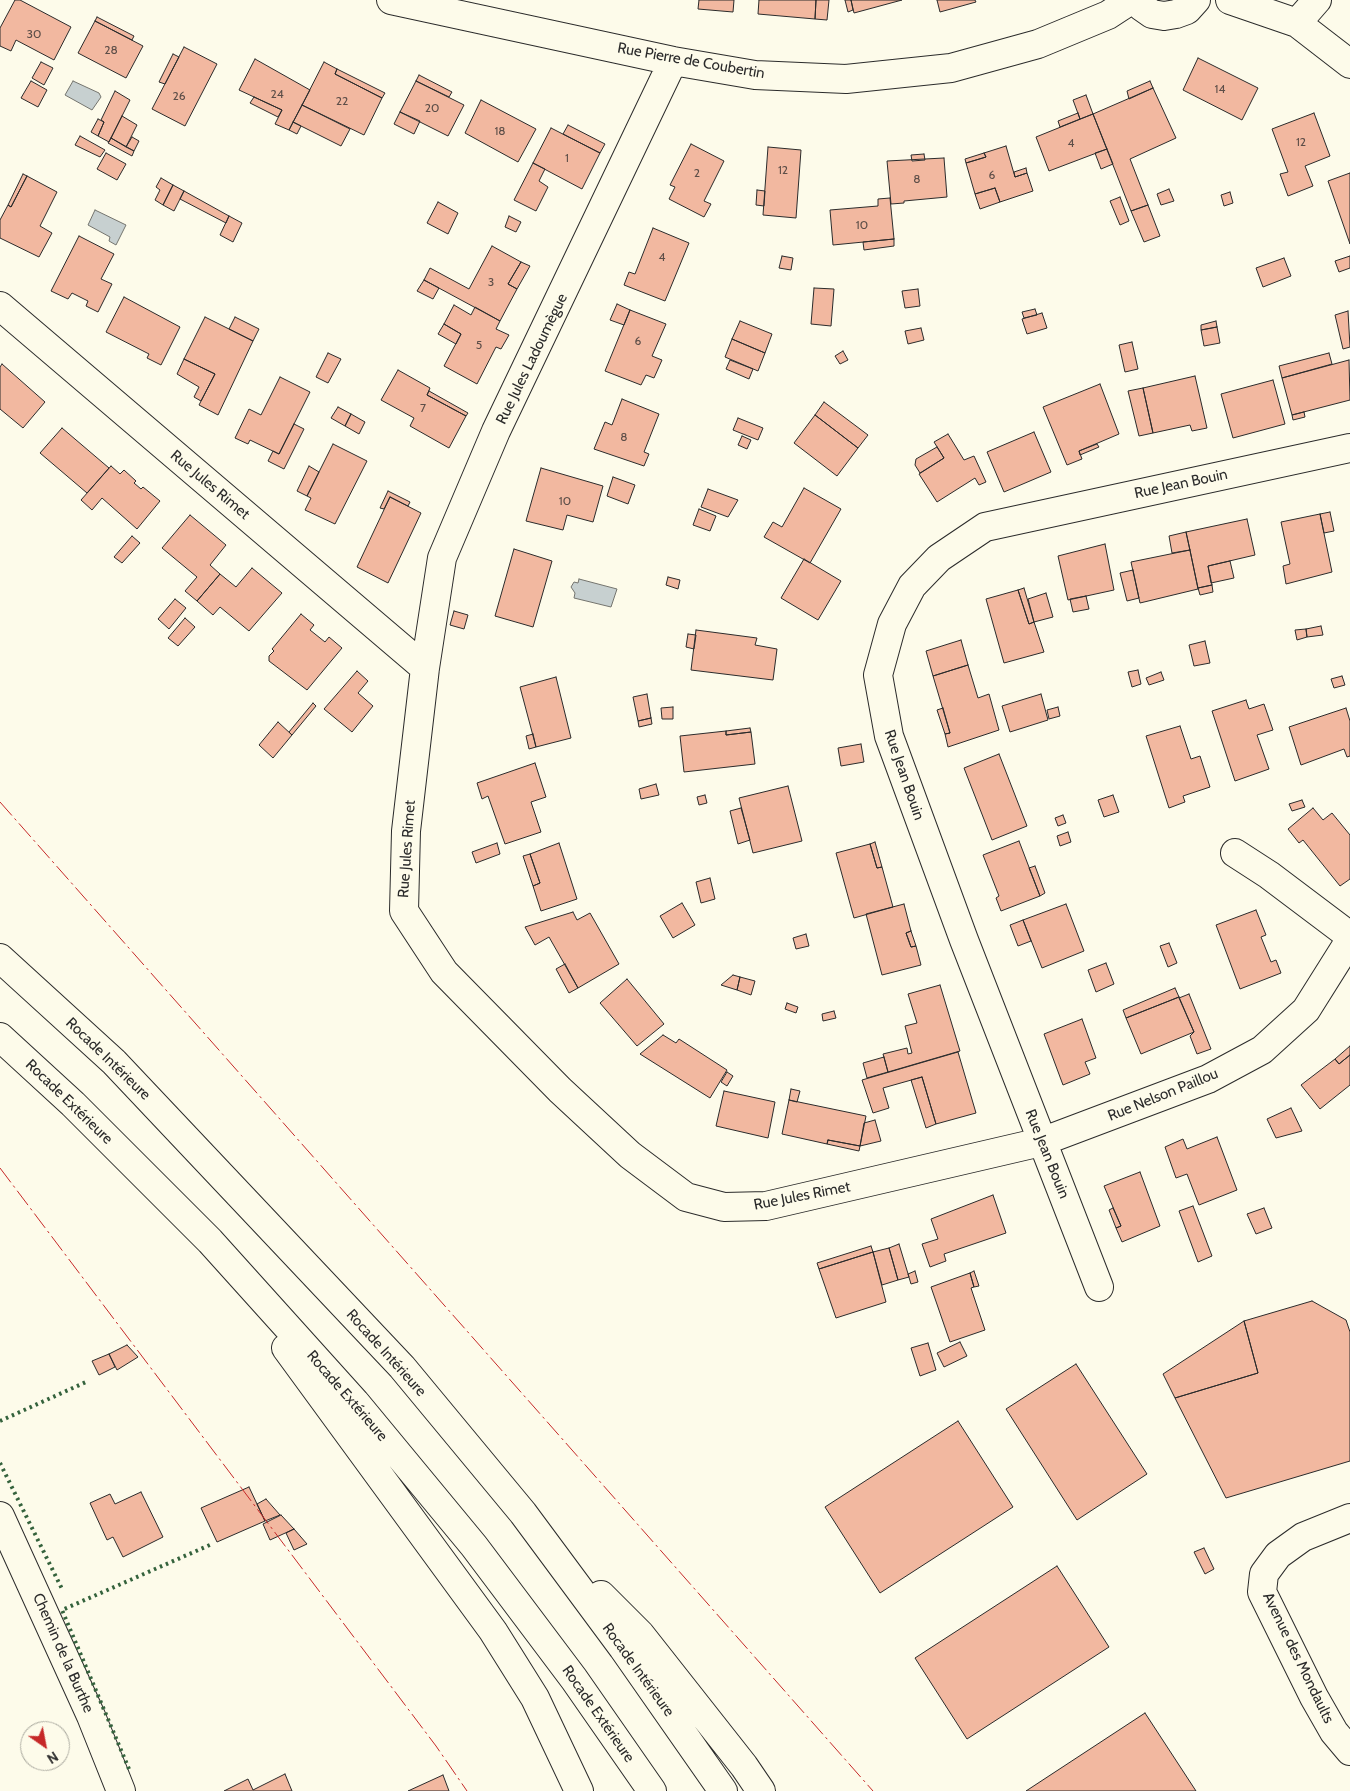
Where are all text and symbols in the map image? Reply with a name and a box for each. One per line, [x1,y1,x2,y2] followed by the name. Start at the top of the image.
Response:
[27,27,41,41] house number: 30
[616,39,766,83] street label: Rue Pierre de Coubertin
[104,43,118,57] house number: 28
[1215,82,1225,96] house number: 14
[270,87,284,101] house number: 24
[172,89,186,103] house number: 26
[336,94,348,108] house number: 22
[425,101,439,115] house number: 20
[494,124,506,138] house number: 18
[1296,135,1306,149] house number: 12
[1068,136,1074,150] house number: 4
[565,151,569,165] house number: 1
[778,163,788,177] house number: 12
[694,166,700,180] house number: 2
[989,168,995,182] house number: 6
[913,172,921,186] house number: 8
[856,218,868,232] house number: 10
[659,250,665,264] house number: 4
[488,275,494,289] house number: 3
[493,291,571,427] street label: Rue Jules Ladoumègue
[635,334,641,348] house number: 6
[476,338,482,352] house number: 5
[420,401,426,415] house number: 7
[620,430,628,444] house number: 8
[167,447,253,523] street label: Rue Jules Rimet
[1133,465,1229,503] street label: Rue Jean Bouin
[559,494,571,508] house number: 10
[880,727,928,823] street label: Rue Jean Bouin
[395,799,419,899] street label: Rue Jules Rimet
[62,1014,154,1104] street label: Rocade Intérieure
[22,1056,116,1148] street label: Rocade Extérieure
[1105,1065,1221,1125] street label: Rue Nelson Paillou
[1021,1107,1073,1201] street label: Rue Jean Bouin
[752,1178,852,1214] street label: Rue Jules Rimet
[342,1306,430,1400] street label: Rocade Intérieure
[303,1347,391,1445] street label: Rocade Extérieure
[29,1590,97,1716] street label: Chemin de la Burthe
[1259,1590,1337,1726] street label: Avenue des Mondaults
[598,1620,678,1720] street label: Rocade Intérieure
[558,1662,638,1766] street label: Rocade Extérieure
[20,1721,70,1771] north arrow
[44,1747,62,1768] text: N

